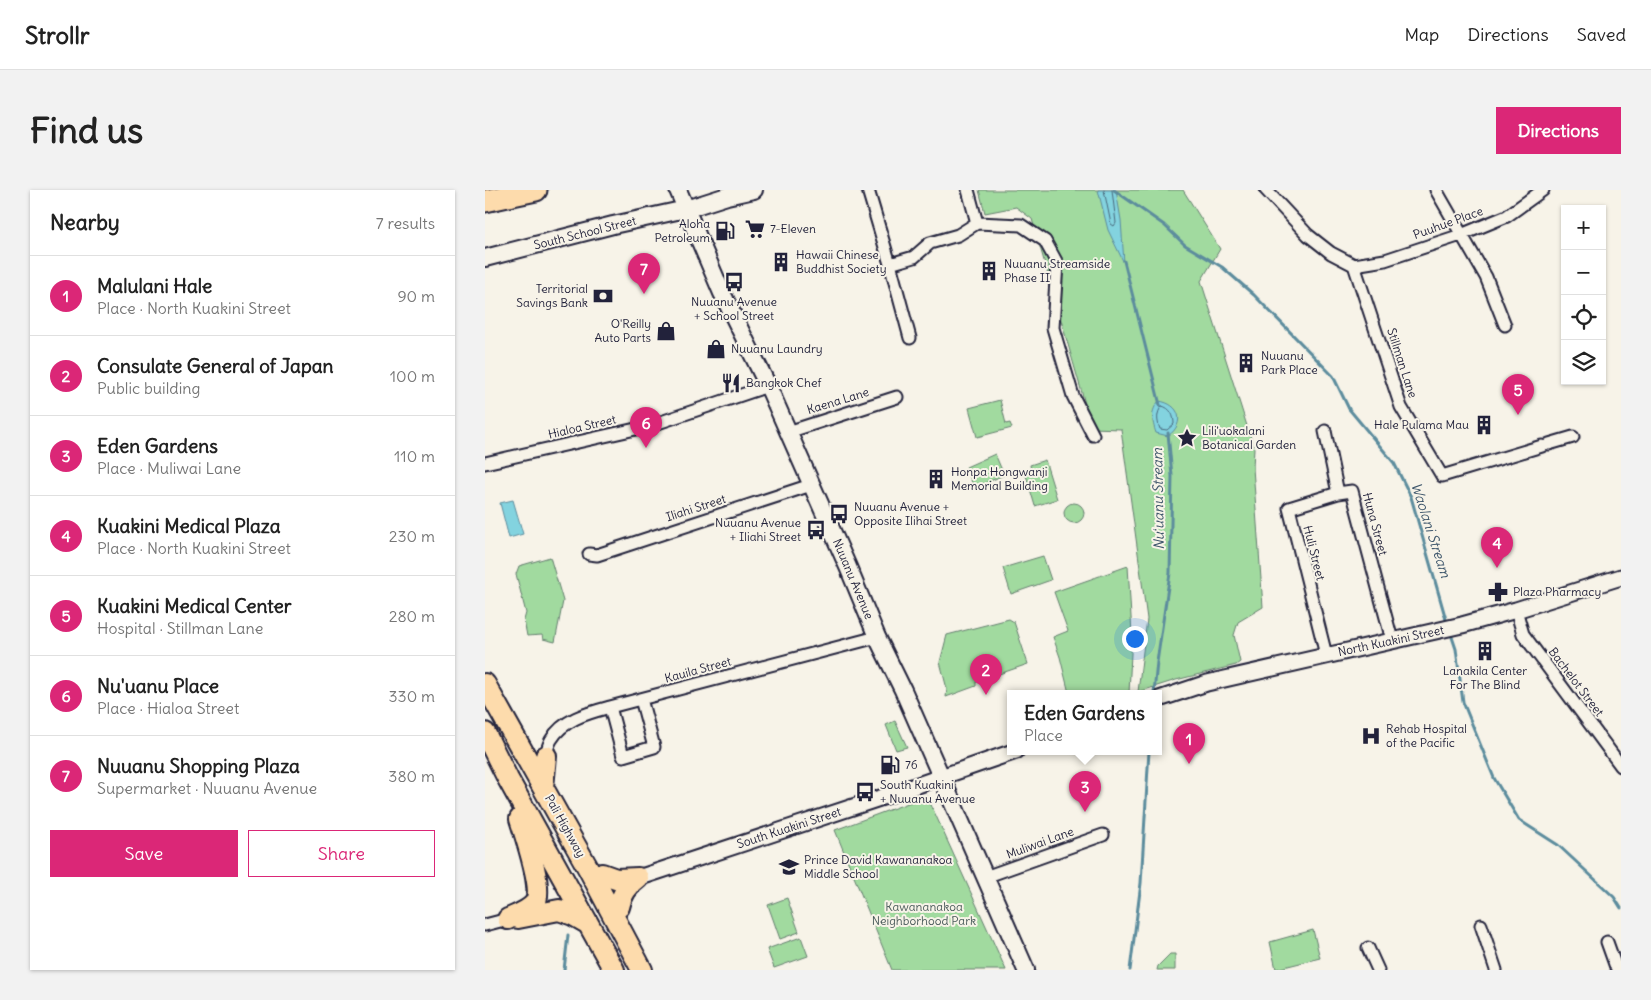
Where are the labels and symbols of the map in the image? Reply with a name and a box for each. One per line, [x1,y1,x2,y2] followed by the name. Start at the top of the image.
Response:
[1411,203,1485,242] street label: Puuhue Place
[532,213,638,252] street label: South School Street
[655,216,710,245] place label: Aloha Petroleum
[744,218,766,240] supermarket icon: 7-Eleven
[714,220,736,242] fuel station icon: Aloha Petroleum
[770,221,816,236] place label: 7-Eleven
[796,247,886,276] place label: Hawaii Chinese Buddhist Society
[770,251,792,273] building icon: Hawaii Chinese Buddhist Society
[628,253,660,294] pin: 7
[1004,256,1110,285] place label: Nuuanu Streamside Phase II
[978,260,1000,282] building icon: Nuuanu Streamside Phase II
[723,271,745,293] bus stop icon: Nuuanu Avenue + School Street
[516,281,588,310] place label: Territorial Savings Bank
[592,285,614,307] bank icon: Territorial Savings Bank
[691,294,777,323] place label: Nuuanu Avenue + School Street
[594,316,651,345] place label: O'Reilly Auto Parts
[655,320,677,342] shop icon: O'Reilly Auto Parts
[1384,326,1421,400] street label: Stillman Lane
[705,338,727,360] shop icon: Nuuanu Laundry
[731,341,823,356] place label: Nuuanu Laundry
[1261,348,1318,377] place label: Nuuanu Park Place
[1235,352,1257,374] building icon: Nuuanu Park Place
[720,372,742,394] restaurant icon: Bangkok Chef
[1502,374,1534,415] pin: 5
[746,375,822,390] place label: Bangkok Chef
[805,384,871,417] street label: Kaena Lane
[630,407,662,448] pin: 6
[546,411,617,442] street label: Hialoa Street
[1473,414,1495,436] building icon: Hale Pulama Mau
[1374,417,1469,432] place label: Hale Pulama Mau
[1202,423,1296,452] place label: Lili'uokalani Botanical Garden
[1176,427,1198,449] place icon: Lili'uokalani Botanical Garden
[1148,447,1168,550] water label: Nuʻuanu Stream
[951,464,1048,493] place label: Honpa Hongwanji Memorial Building
[925,468,947,490] building icon: Honpa Hongwanji Memorial Building
[1407,480,1455,581] water label: Waolani Stream
[664,491,728,524] street label: Iliahi Street
[1360,491,1391,557] street label: Huna Street
[854,499,967,528] place label: Nuuanu Avenue + Opposite Ilihai Street
[828,503,850,525] bus stop icon: Nuuanu Avenue + Opposite Ilihai Street
[715,515,801,544] place label: Nuuanu Avenue + Iliahi Street
[805,519,827,541] bus stop icon: Nuuanu Avenue + Iliahi Street
[1300,524,1329,582] street label: Huli Street
[1481,527,1513,568] pin: 4
[830,536,877,621] street label: Nuuanu Avenue
[1487,581,1509,603] pharmacy icon: Plaza Pharmacy
[1513,584,1601,599] place label: Plaza Pharmacy
[1336,622,1445,659] street label: North Kuakini Street
[1122,626,1148,652] your location
[1474,640,1496,662] building icon: Lanakila Center For The Blind
[1546,644,1607,719] street label: Bachelot Street
[663,653,733,686] street label: Kauila Street
[970,654,1002,695] pin: 2
[1443,663,1527,692] place label: Lanakila Center For The Blind
[1386,721,1467,750] place label: Rehab Hospital of the Pacific
[1173,723,1205,764] pin: 1
[1360,725,1382,747] hospital icon: Rehab Hospital of the Pacific
[879,754,901,776] fuel station icon: 76
[905,757,918,772] place label: 76
[1069,771,1101,812] pin: 3
[880,777,975,806] place label: South Kuakini + Nuuanu Avenue
[854,781,876,803] bus stop icon: South Kuakini + Nuuanu Avenue
[542,792,589,860] street label: Pali Highway
[735,804,843,851] street label: South Kuakini Street
[1004,823,1076,862] street label: Muliwai Lane
[804,852,953,881] place label: Prince David Kawananakoa Middle School
[778,856,800,878] school or university icon: Prince David Kawananakoa Middle School
[872,899,976,928] park label: Kawananakoa Neighborhood Park

